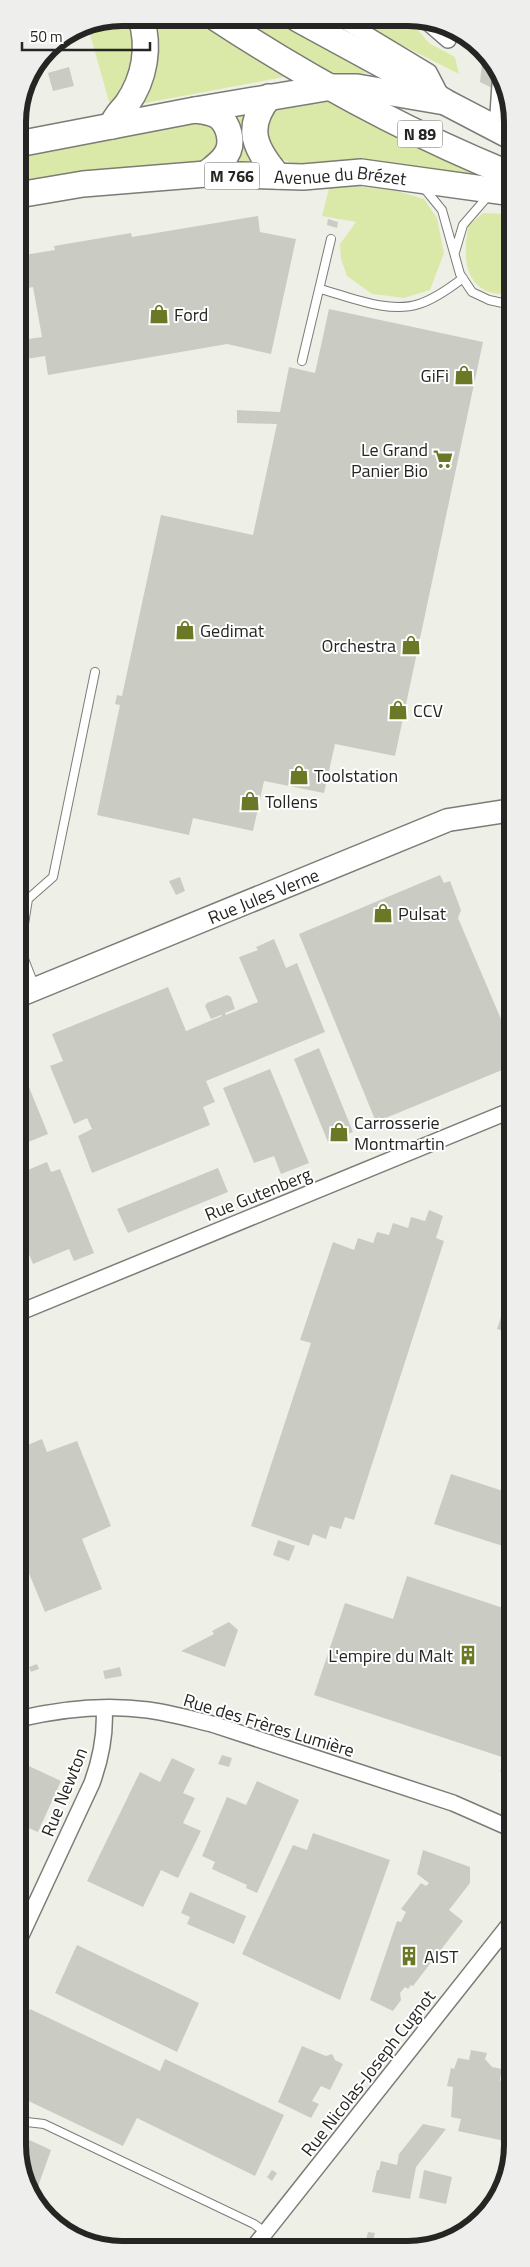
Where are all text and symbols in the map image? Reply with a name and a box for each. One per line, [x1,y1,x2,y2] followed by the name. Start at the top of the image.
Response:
[22,20,150,52] scale bar
[30,25,63,48] text: 50 m
[398,120,442,148] road number: N 89
[274,158,409,192] street label: Avenue du Brézet
[204,162,260,190] road number: M 766
[174,301,208,328] place label: Ford
[148,303,170,325] shop icon: Ford
[421,362,449,389] place label: GiFi
[453,364,475,386] shop icon: GiFi
[351,436,428,484] place label: Le Grand Panier Bio
[432,448,454,470] supermarket icon: Le Grand Panier Bio
[200,617,265,644] place label: Gedimat
[174,619,196,641] shop icon: Gedimat
[322,632,396,659] place label: Orchestra
[400,634,422,656] shop icon: Orchestra
[413,697,443,724] place label: CCV
[387,699,409,721] shop icon: CCV
[314,762,398,789] place label: Toolstation
[288,764,310,786] shop icon: Toolstation
[265,788,318,815] place label: Tollens
[239,790,261,812] shop icon: Tollens
[204,861,323,930] street label: Rue Jules Verne
[398,900,447,927] place label: Pulsat
[372,902,394,924] shop icon: Pulsat
[354,1109,445,1157] place label: Carrosserie Montmartin
[328,1121,350,1143] shop icon: Carrosserie Montmartin
[200,1160,316,1228] street label: Rue Gutenberg
[328,1642,454,1669] place label: L'empire du Malt
[457,1644,479,1666] building icon: L'empire du Malt
[180,1686,358,1764] street label: Rue des Frères Lumière
[34,1743,94,1841] street label: Rue Newton
[424,1943,459,1970] place label: AIST
[398,1945,420,1967] building icon: AIST
[294,1983,442,2162] street label: Rue Nicolas-Joseph Cugnot

